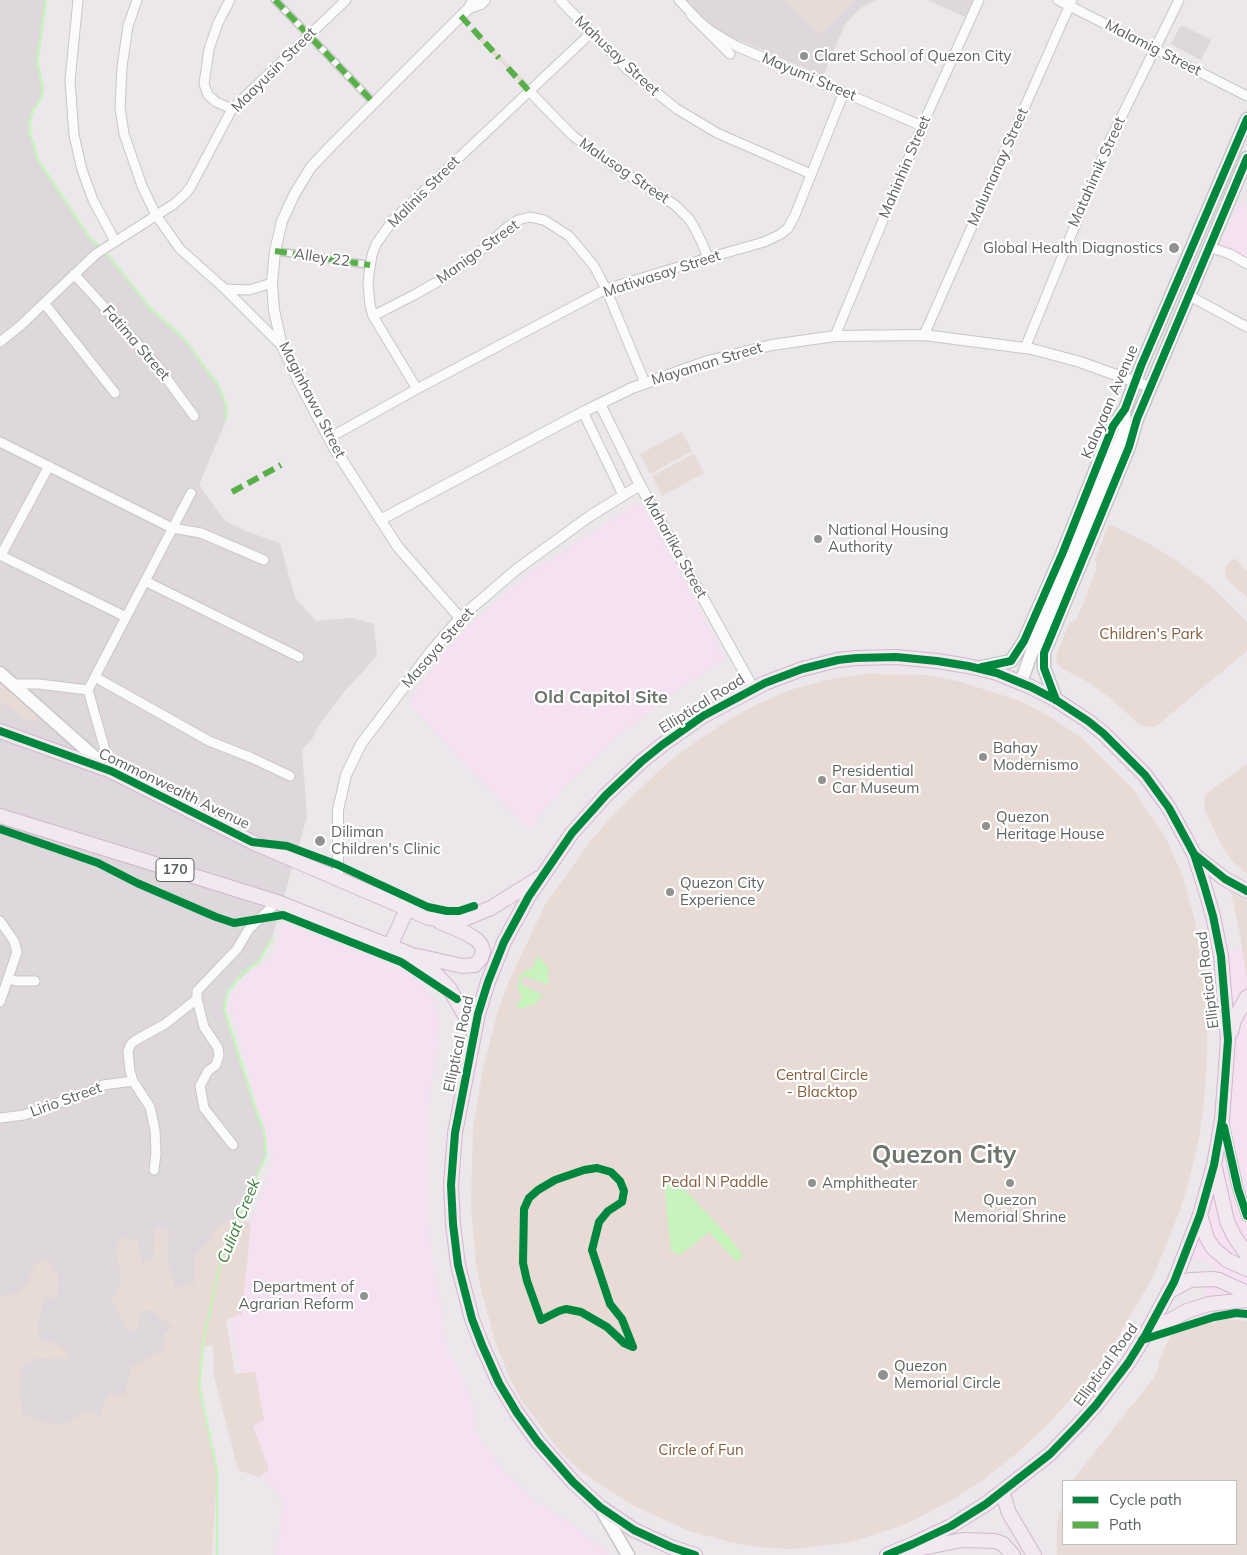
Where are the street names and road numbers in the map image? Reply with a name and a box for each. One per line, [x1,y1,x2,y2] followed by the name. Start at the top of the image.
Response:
[571,12,663,100] street label: Mahusay Street
[1102,16,1204,80] street label: Malamig Street
[228,24,320,116] street label: Maayusin Street
[759,49,859,105] street label: Mayumi Street
[964,105,1032,229] street label: Malumanay Street
[875,113,935,221] street label: Mahinhin Street
[1065,114,1129,230] street label: Matahimik Street
[576,134,672,208] street label: Malusog Street
[384,152,464,232] street label: Malinis Street
[433,216,523,288] street label: Manigo Street
[293,245,351,271] street label: Alley 22
[601,247,723,301] street label: Matiwasay Street
[99,302,173,384] street label: Fatima Street
[275,339,349,461] street label: Maginhawa Street
[649,339,765,389] street label: Mayaman Street
[1078,342,1142,462] street label: Kalayaan Avenue
[639,493,711,601] street label: Maharlika Street
[398,604,478,692] street label: Masaya Street
[656,670,748,738] street label: Elliptical Road
[96,745,252,833] street label: Commonwealth Avenue
[156,858,194,882] road number: 170
[1193,930,1223,1030] street label: Elliptical Road
[440,994,478,1094] street label: Elliptical Road
[28,1079,104,1121] street label: Lirio Street
[1070,1320,1142,1410] street label: Elliptical Road

